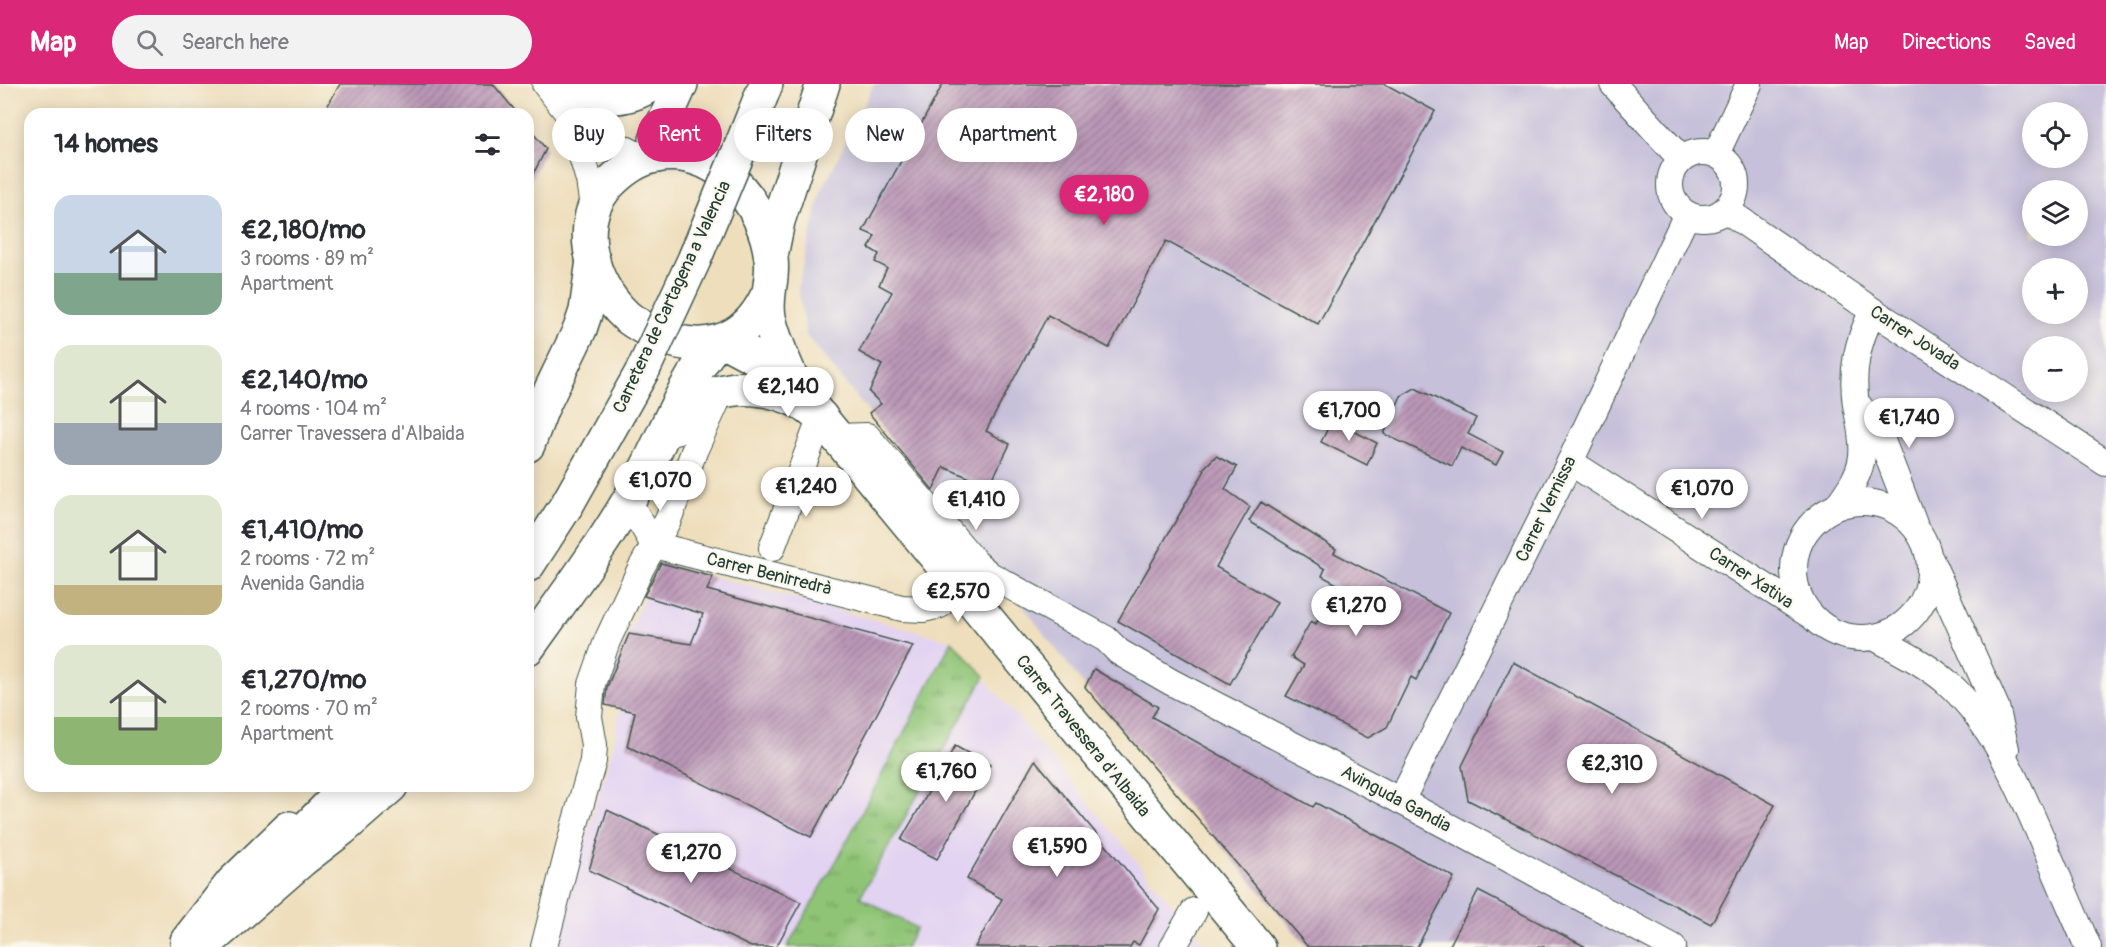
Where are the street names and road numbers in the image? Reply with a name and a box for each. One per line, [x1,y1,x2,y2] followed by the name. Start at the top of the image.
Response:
[608,177,736,417] street label: Carretera de Cartagena a Valencia
[1865,300,1965,376] street label: Carrer Jovada
[1510,452,1582,566] street label: Carrer Vernissa
[1704,542,1798,614] street label: Carrer Xativa
[704,547,834,601] street label: Carrer Benirredrà
[1010,650,1156,822] street label: Carrer Travessera d'Albaida
[1337,760,1455,838] street label: Avinguda Gandia

